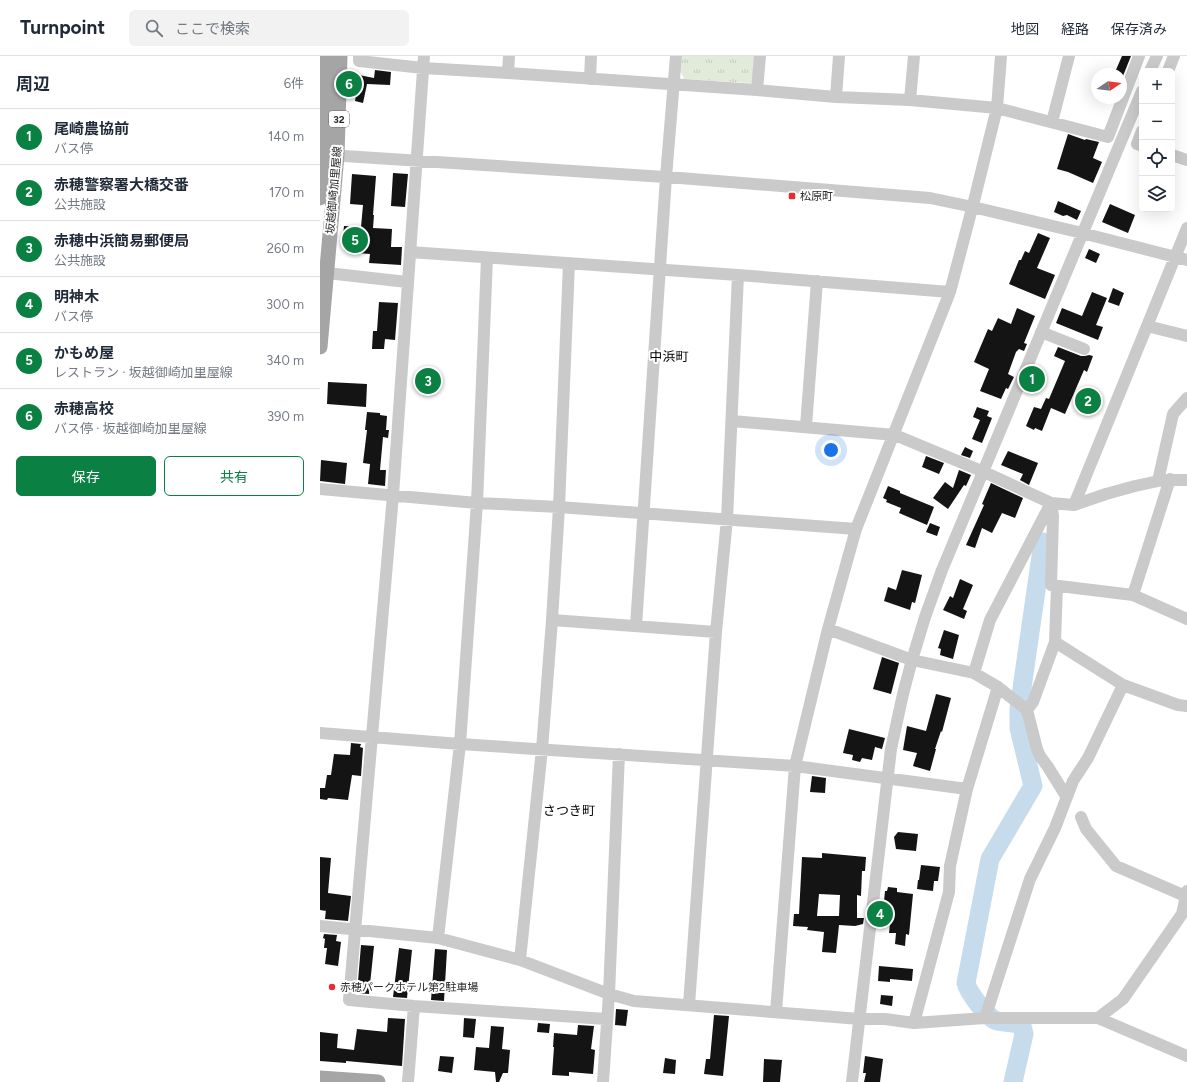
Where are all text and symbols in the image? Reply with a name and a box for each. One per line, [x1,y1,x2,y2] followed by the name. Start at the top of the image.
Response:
[129,10,409,46] search box
[20,16,105,39] text: Turnpoint
[143,17,165,39] icon: search
[175,20,250,38] text: ここで検索
[1011,21,1039,38] text: 地図
[1061,21,1089,38] text: 経路
[1111,21,1167,38] text: 保存済み
[1091,68,1127,104] north arrow
[1139,68,1175,212] map controls
[1139,68,1175,104] button: +
[336,69,362,99] pin: 6
[16,74,50,94] text: 周辺
[284,76,304,91] text: 6件
[1139,104,1175,140] button: −
[329,111,349,127] road number: 32
[54,120,129,138] text: 尾崎農協前
[26,129,32,144] text: 1
[268,129,304,144] text: 140 m
[1139,140,1175,176] button: locate
[54,141,93,156] text: バス停
[324,146,344,234] street label: 坂越御崎加里屋線
[54,176,189,194] text: 赤穂警察署大橋交番
[1139,176,1175,212] button: layers
[25,185,33,200] text: 2
[269,185,304,200] text: 170 m
[800,190,833,203] place label: 松原町
[787,191,797,201] marker: 松原町
[54,197,106,212] text: 公共施設
[342,225,368,255] pin: 5
[54,232,189,250] text: 赤穂中浜簡易郵便局
[25,241,33,256] text: 3
[267,241,304,256] text: 260 m
[54,253,106,268] text: 公共施設
[54,288,99,306] text: 明神木
[25,297,33,312] text: 4
[266,297,304,312] text: 300 m
[54,309,93,324] text: バス停
[54,344,114,362] text: かもめ屋
[649,349,689,364] district label: 中浜町
[25,353,33,368] text: 5
[266,353,304,368] text: 340 m
[1019,364,1045,394] pin: 1
[54,365,233,380] text: レストラン · 坂越御崎加里屋線
[415,366,441,396] pin: 3
[1075,386,1101,416] pin: 2
[54,400,114,418] text: 赤穂高校
[25,409,33,424] text: 6
[267,409,304,424] text: 390 m
[54,421,207,436] text: バス停 · 坂越御崎加里屋線
[821,440,841,460] your location
[16,456,156,496] button: 保存
[164,456,304,496] button: 共有
[543,803,595,818] district label: さつき町
[867,899,893,929] pin: 4
[340,981,478,994] place label: 赤穂パークホテル第2駐車場
[327,982,337,992] marker: 赤穂パークホテル第2駐車場

